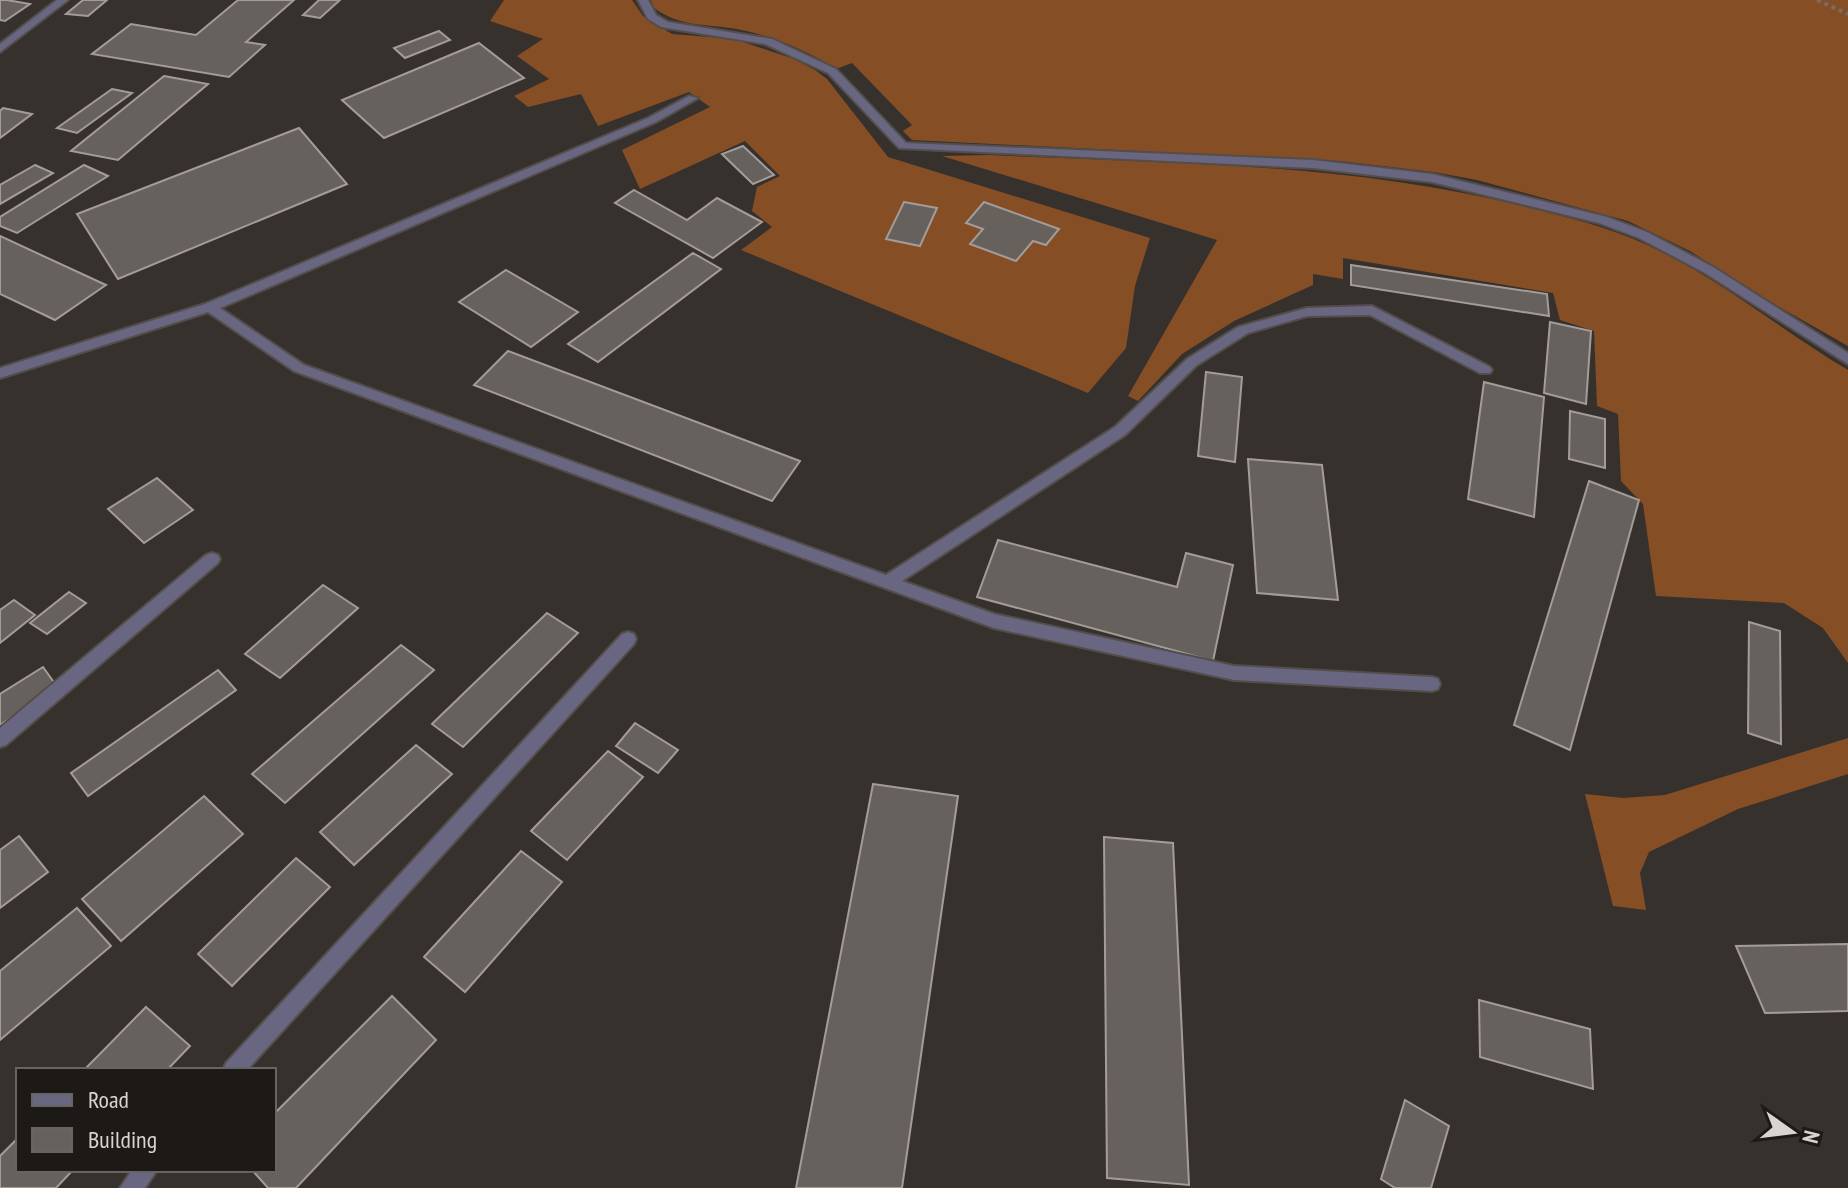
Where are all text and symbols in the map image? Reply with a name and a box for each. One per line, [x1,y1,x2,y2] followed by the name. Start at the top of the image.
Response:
[16,1068,276,1172] legend
[88,1084,129,1115] text: Road
[1752,1092,1832,1172] north arrow
[88,1124,157,1155] text: Building
[1796,1128,1826,1146] text: N

